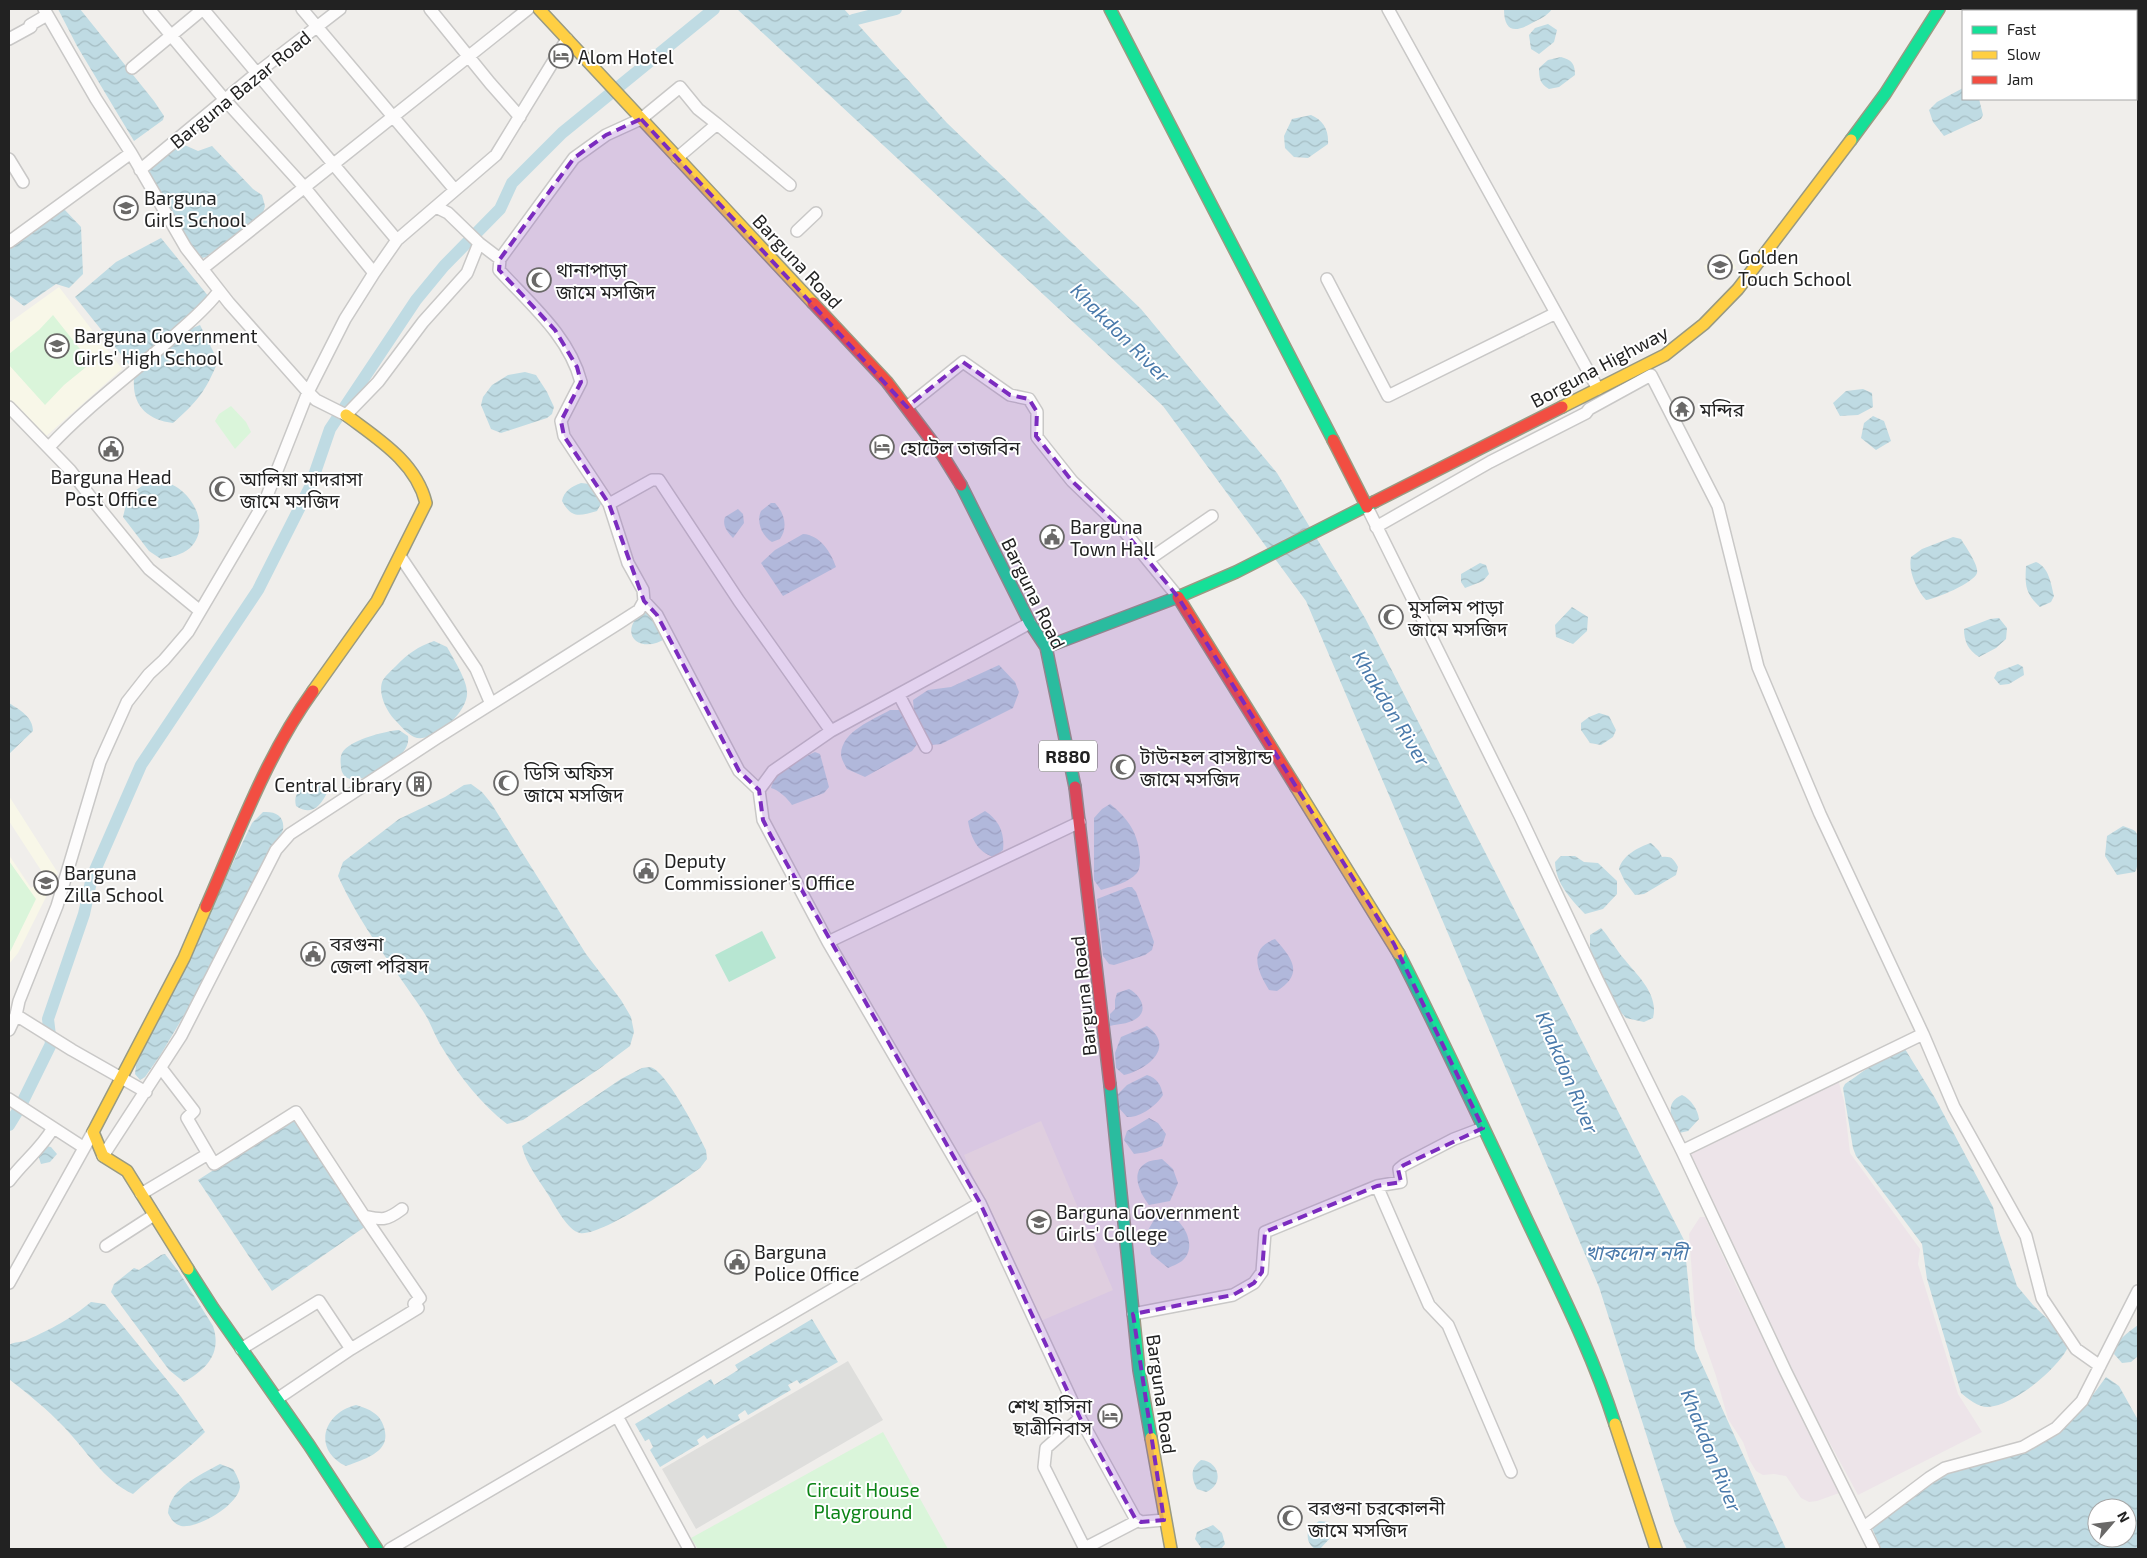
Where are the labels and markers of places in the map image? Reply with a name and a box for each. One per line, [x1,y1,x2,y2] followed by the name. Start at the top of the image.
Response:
[548,43,574,69] hotel icon: Alom Hotel
[578,45,674,68] place label: Alom Hotel
[144,186,246,231] place label: Barguna Girls School
[113,195,139,221] school or university icon: Barguna Girls School
[1738,245,1852,290] place label: Golden Touch School
[1707,254,1733,280] school or university icon: Golden Touch School
[555,258,656,303] place label: থানাপাড়া জামে মসজিদ
[526,267,552,293] mosque icon: থানাপাড়া জামে মসজিদ
[74,324,257,369] place label: Barguna Government Girls' High School
[44,333,70,359] school or university icon: Barguna Government Girls' High School
[1669,396,1695,422] temple icon: মন্দির
[1699,398,1745,421] place label: মন্দির
[869,434,895,460] hotel icon: হোটেল তাজবিন
[98,436,124,462] public building icon: Barguna Head Post Office
[900,436,1021,459] place label: হোটেল তাজবিন
[50,465,172,510] place label: Barguna Head Post Office
[239,467,364,512] place label: আলিয়া মাদরাসা জামে মসজিদ
[209,476,235,502] mosque icon: আলিয়া মাদরাসা জামে মসজিদ
[1070,515,1155,560] place label: Barguna Town Hall
[1039,524,1065,550] public building icon: Barguna Town Hall
[1407,595,1508,640] place label: মুসলিম পাড়া জামে মসজিদ
[1378,604,1404,630] mosque icon: মুসলিম পাড়া জামে মসজিদ
[1139,745,1273,790] place label: টাউনহল বাসষ্ট্যান্ড জামে মসজিদ
[1110,754,1136,780] mosque icon: টাউনহল বাসষ্ট্যান্ড জামে মসজিদ
[523,761,624,806] place label: ডিসি অফিস জামে মসজিদ
[493,770,519,796] mosque icon: ডিসি অফিস জামে মসজিদ
[406,771,432,797] building icon: Central Library
[274,773,402,796] place label: Central Library
[664,849,855,894] place label: Deputy Commissioner's Office
[633,858,659,884] public building icon: Deputy Commissioner's Office
[64,861,164,906] place label: Barguna Zilla School
[33,870,59,896] school or university icon: Barguna Zilla School
[329,932,429,977] place label: বরগুনা জেলা পরিষদ
[300,941,326,967] public building icon: বরগুনা জেলা পরিষদ
[1056,1200,1239,1245] place label: Barguna Government Girls' College
[1026,1209,1052,1235] school or university icon: Barguna Government Girls' College
[754,1240,860,1285] place label: Barguna Police Office
[724,1249,750,1275] public building icon: Barguna Police Office
[1008,1394,1093,1439] place label: শেখ হাসিনা ছাত্রীনিবাস
[1097,1403,1123,1429] hotel icon: শেখ হাসিনা ছাত্রীনিবাস
[1307,1496,1446,1541] place label: বরগুনা চরকোলনী জামে মসজিদ
[1277,1505,1303,1531] mosque icon: বরগুনা চরকোলনী জামে মসজিদ

